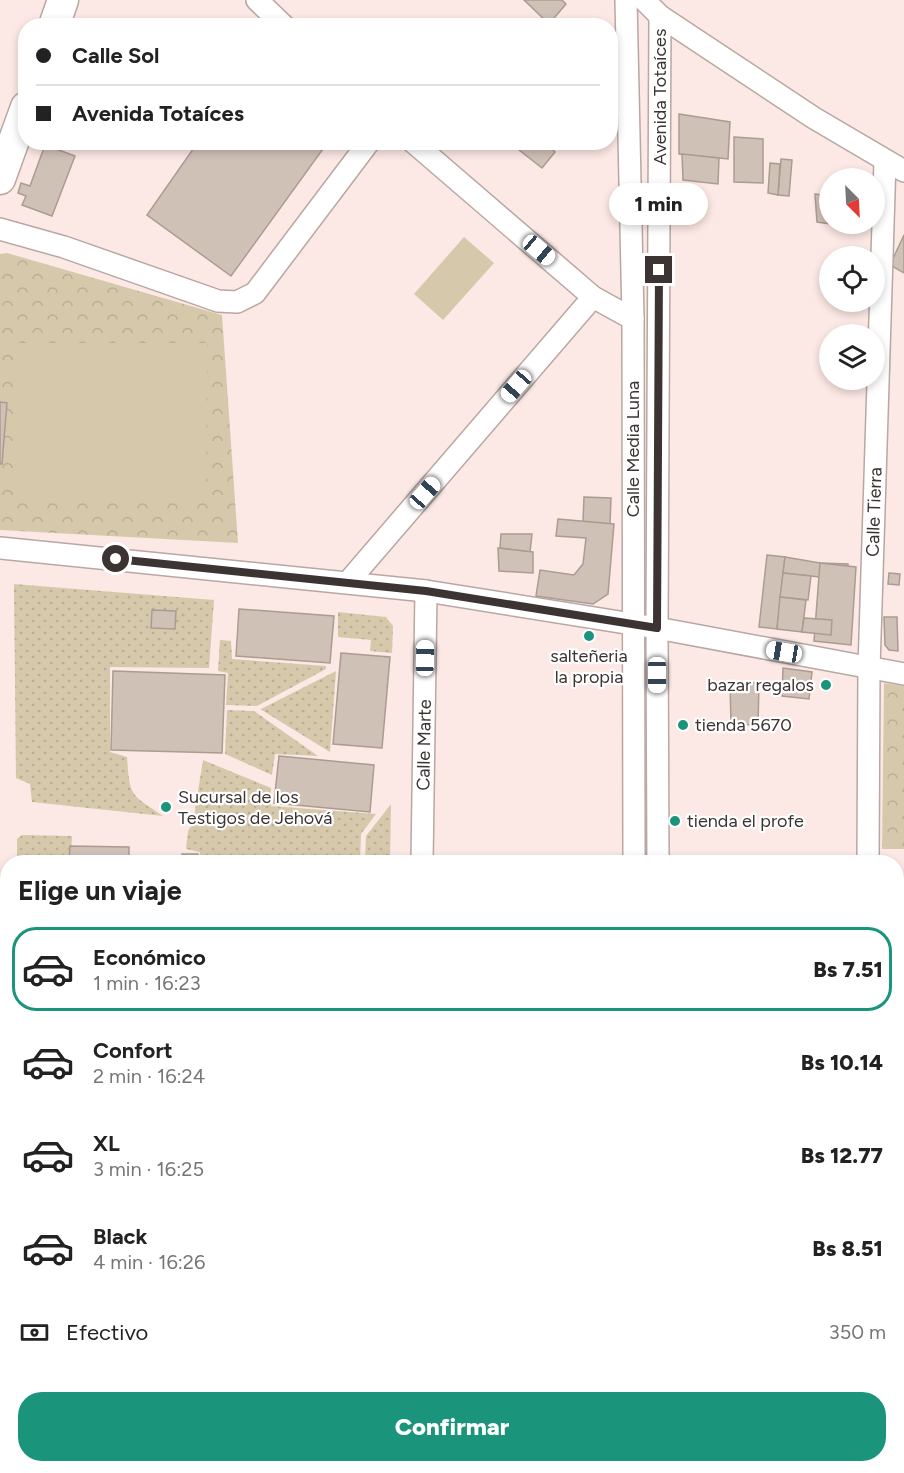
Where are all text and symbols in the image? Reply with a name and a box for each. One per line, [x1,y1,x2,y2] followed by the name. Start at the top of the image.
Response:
[649,29,671,165] street label: Avenida Totaíces
[72,42,159,69] text: Calle Sol
[72,100,244,127] text: Avenida Totaíces
[819,168,885,234] north arrow
[819,168,885,390] map controls
[610,183,708,225] callout: 1 min
[635,192,682,216] text: 1 min
[519,232,559,268] car
[819,246,885,312] button: locate
[645,256,672,283] route end
[819,324,885,390] button: layers
[497,367,535,405] car
[622,381,644,517] street label: Calle Media Luna
[861,467,887,557] street label: Calle Tierra
[406,474,444,512] car
[102,545,129,572] route start
[582,629,596,643] marker: salteñeria la propia
[416,640,434,676] car
[765,640,803,664] car
[550,645,628,688] place label: salteñeria la propia
[648,657,666,693] car
[707,674,814,696] place label: bazar regalos
[819,678,833,692] marker: bazar regalos
[412,699,436,791] street label: Calle Marte
[695,714,792,736] place label: tienda 5670
[676,718,690,732] marker: tienda 5670
[178,786,332,829] place label: Sucursal de los Testigos de Jehová
[159,800,173,814] marker: Sucursal de los Testigos de Jehová
[687,810,804,832] place label: tienda el profe
[668,814,682,828] marker: tienda el profe
[18,874,182,907] text: Elige un viaje
[21,942,75,996] icon: car
[93,944,206,971] text: Económico
[813,956,883,983] text: Bs 7.51
[93,971,201,995] text: 1 min · 16:23
[21,1035,75,1089] icon: car
[93,1037,173,1064] text: Confort
[801,1049,883,1076] text: Bs 10.14
[93,1064,205,1088] text: 2 min · 16:24
[21,1128,75,1182] icon: car
[93,1130,120,1157] text: XL
[801,1142,883,1169] text: Bs 12.77
[93,1157,204,1181] text: 3 min · 16:25
[21,1221,75,1275] icon: car
[93,1223,147,1250] text: Black
[812,1235,883,1262] text: Bs 8.51
[93,1250,205,1274] text: 4 min · 16:26
[18,1316,51,1349] icon: cash
[66,1319,148,1346] text: Efectivo
[829,1320,886,1344] text: 350 m
[18,1392,886,1461] button: Confirmar

